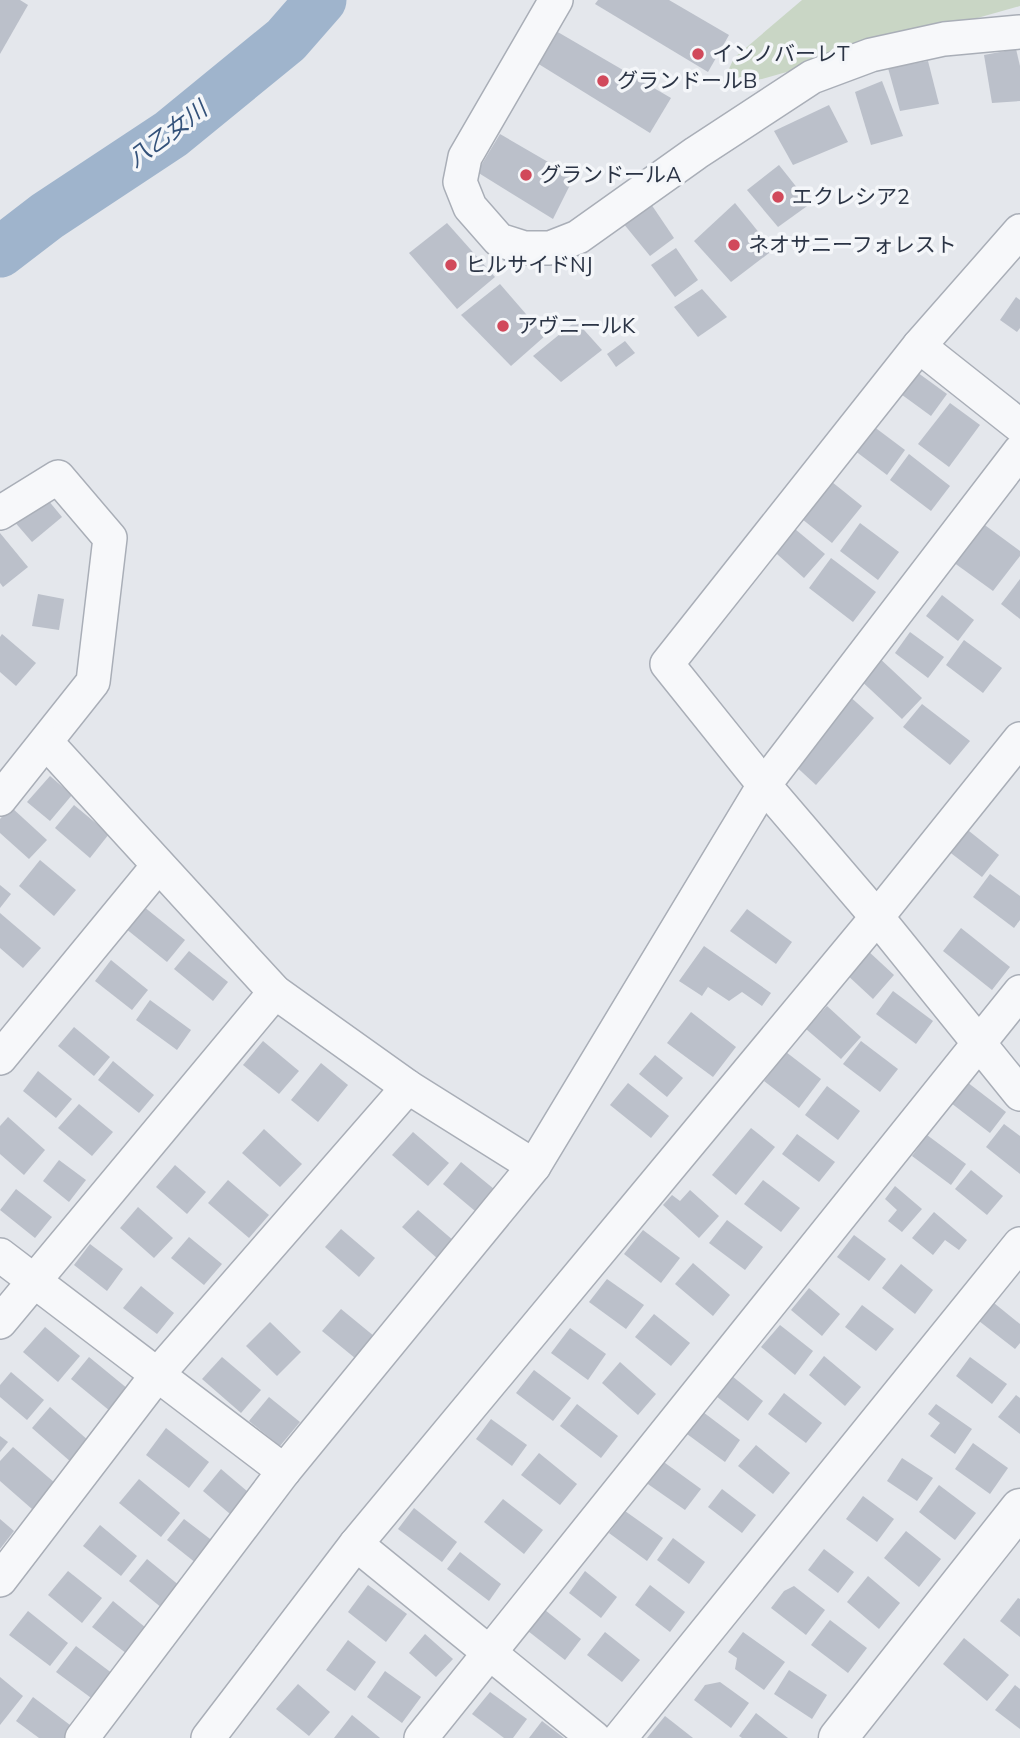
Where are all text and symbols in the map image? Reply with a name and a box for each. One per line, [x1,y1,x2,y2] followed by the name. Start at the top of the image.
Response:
[712,40,850,66] place label: インノバーレT
[690,46,706,62] marker: インノバーレT
[617,67,757,93] place label: グランドールB
[595,73,611,89] marker: グランドールB
[121,93,215,173] water label: 八乙女川
[540,161,682,187] place label: グランドールA
[518,167,534,183] marker: グランドールA
[792,183,910,209] place label: エクレシア2
[770,189,786,205] marker: エクレシア2
[748,231,957,257] place label: ネオサニーフォレスト
[726,237,742,253] marker: ネオサニーフォレスト
[465,251,593,277] place label: ヒルサイドNJ
[443,257,459,273] marker: ヒルサイドNJ
[517,312,636,338] place label: アヴニールK
[495,318,511,334] marker: アヴニールK

